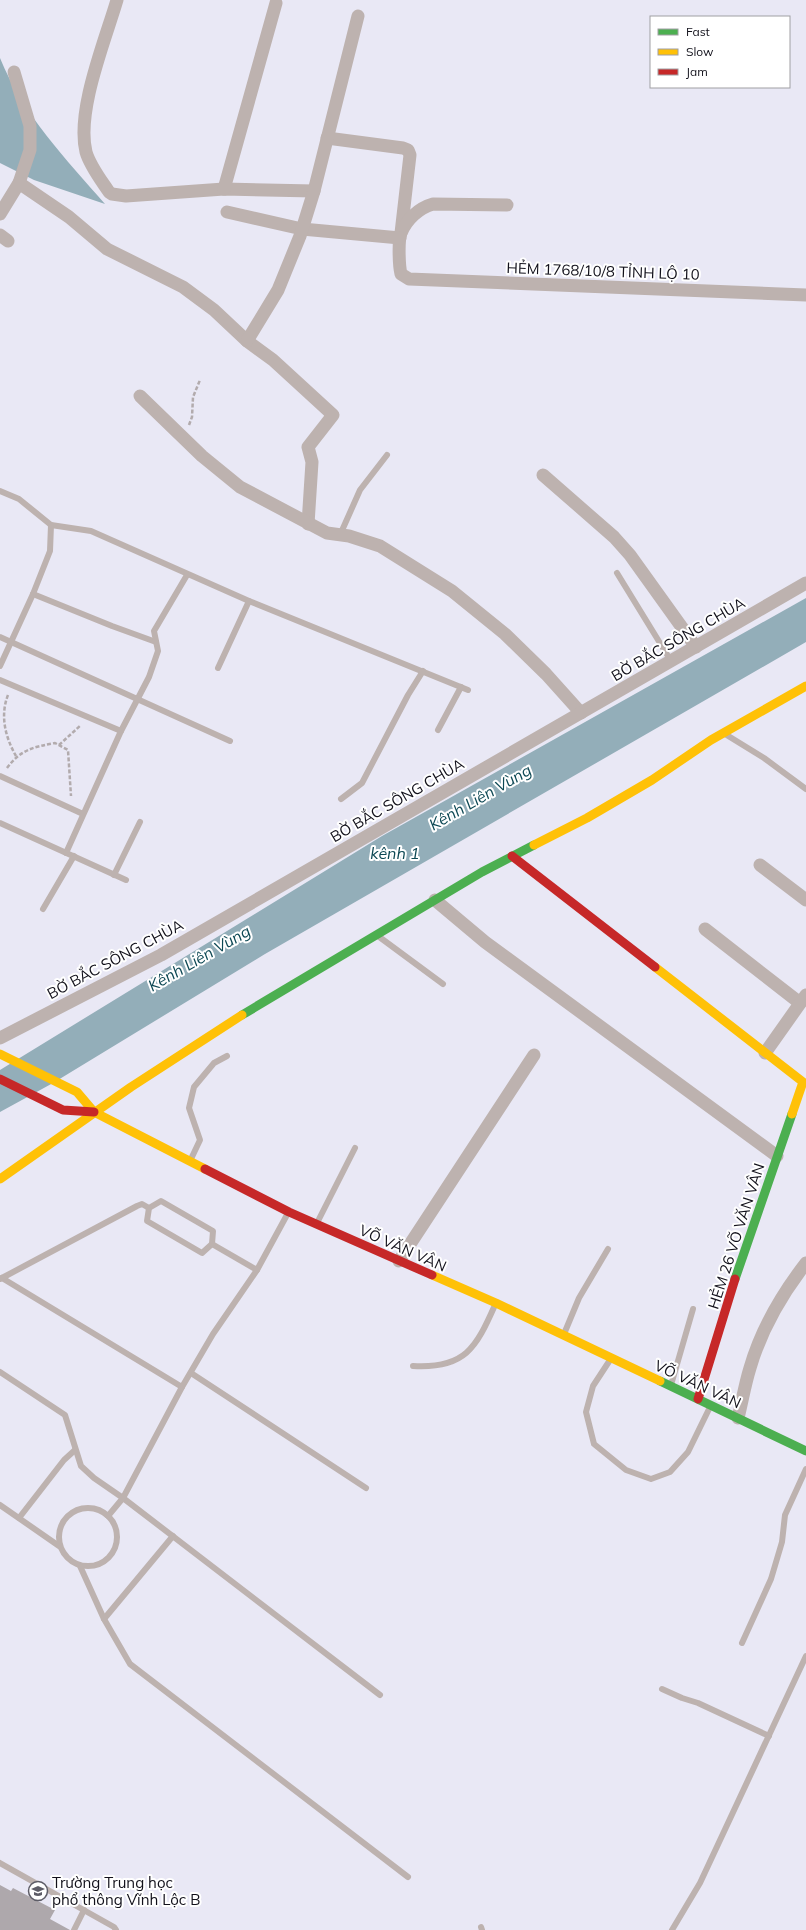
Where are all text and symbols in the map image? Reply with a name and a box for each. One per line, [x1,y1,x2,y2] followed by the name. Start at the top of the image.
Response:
[650,16,790,88] legend
[686,24,710,39] text: Fast
[686,44,714,59] text: Slow
[686,64,708,79] text: Jam
[506,258,700,284] street label: HẺM 1768/10/8 TỈNH LỘ 10
[607,592,748,685] street label: BỜ BẮC SÔNG CHÙA
[326,753,467,846] street label: BỜ BẮC SÔNG CHÙA
[425,759,535,834] water label: Kênh Liên Vùng
[370,843,420,863] water label: kênh 1
[43,914,186,1003] street label: BỜ BẮC SÔNG CHÙA
[144,920,254,995] water label: Kênh Liên Vùng
[703,1161,769,1311] street label: HẺM 26 VÕ VĂN VÂN
[356,1220,450,1276] street label: VÕ VĂN VÂN
[652,1356,744,1412] street label: VÕ VĂN VÂN
[52,1873,200,1909] place label: Trường Trung học phổ thông Vĩnh Lộc B
[27,1880,49,1902] school or university icon: Trường Trung học phổ thông Vĩnh Lộc B

